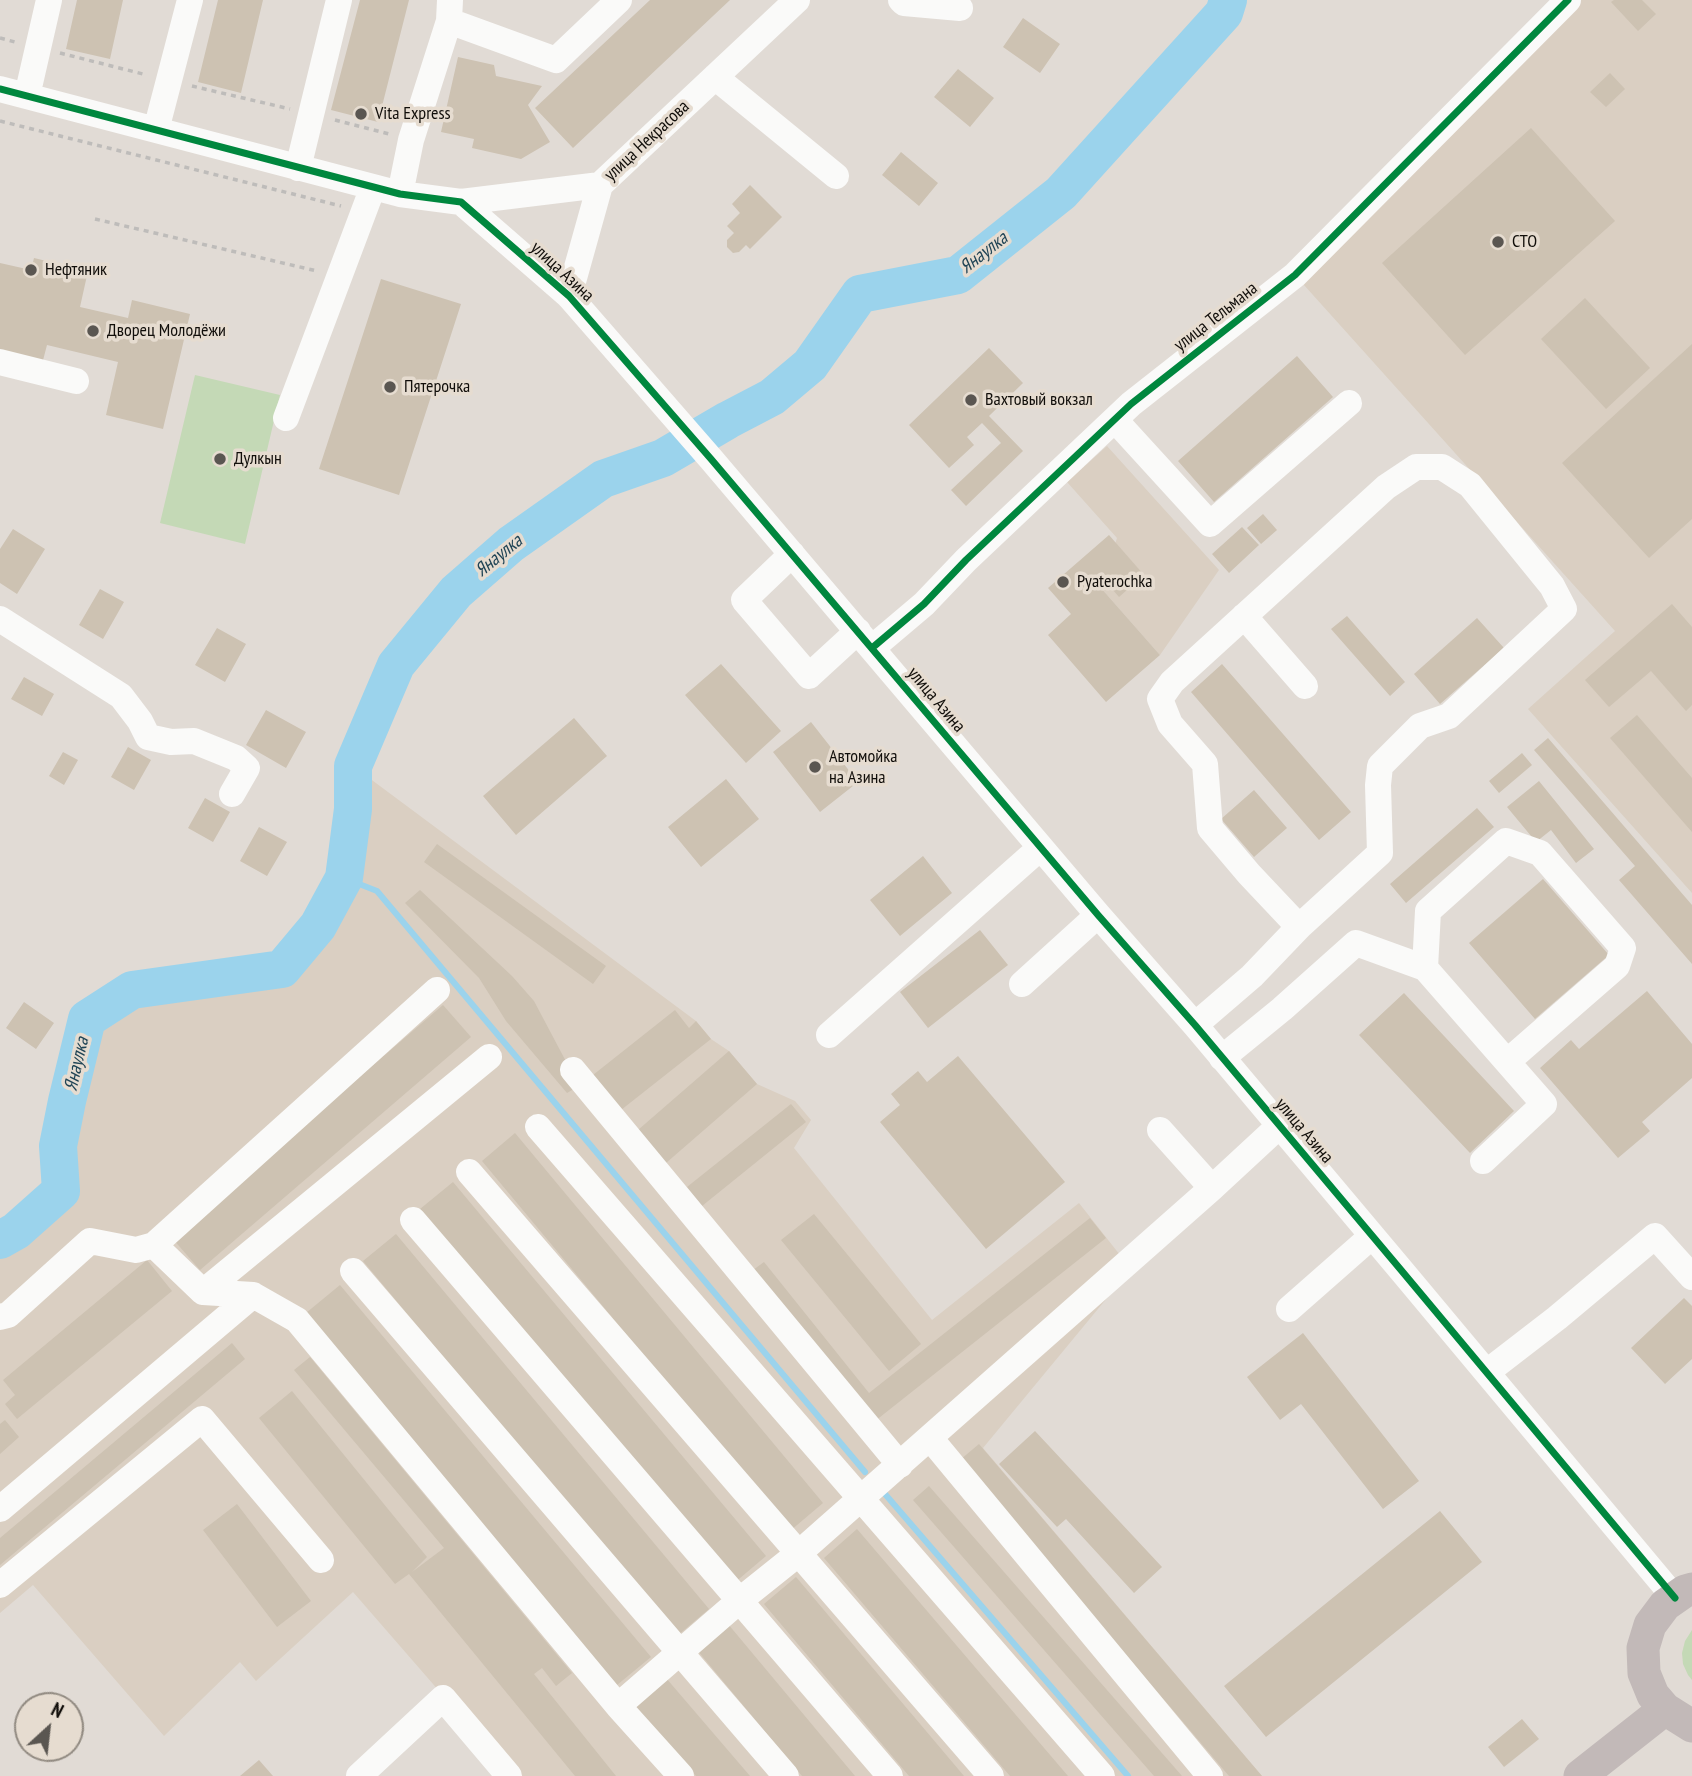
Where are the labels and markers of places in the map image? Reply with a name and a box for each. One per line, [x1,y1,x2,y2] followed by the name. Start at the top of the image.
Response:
[375,103,451,125] place label: Vita Express
[353,106,369,122] marker: Vita Express
[1512,231,1537,253] place label: СТО
[1490,234,1506,250] marker: СТО
[45,259,107,281] place label: Нефтяник
[23,262,39,278] marker: Нефтяник
[107,320,226,342] place label: Дворец Молодёжи
[85,323,101,339] marker: Дворец Молодёжи
[404,376,470,398] place label: Пятерочка
[382,379,398,395] marker: Пятерочка
[985,389,1093,411] place label: Вахтовый вокзал
[963,392,979,408] marker: Вахтовый вокзал
[234,448,282,470] place label: Дулкын
[212,451,228,467] marker: Дулкын
[1077,571,1153,593] place label: Pyaterochka
[1055,574,1071,590] marker: Pyaterochka
[829,746,897,788] place label: Автомойка на Азина
[807,759,823,775] marker: Автомойка на Азина

